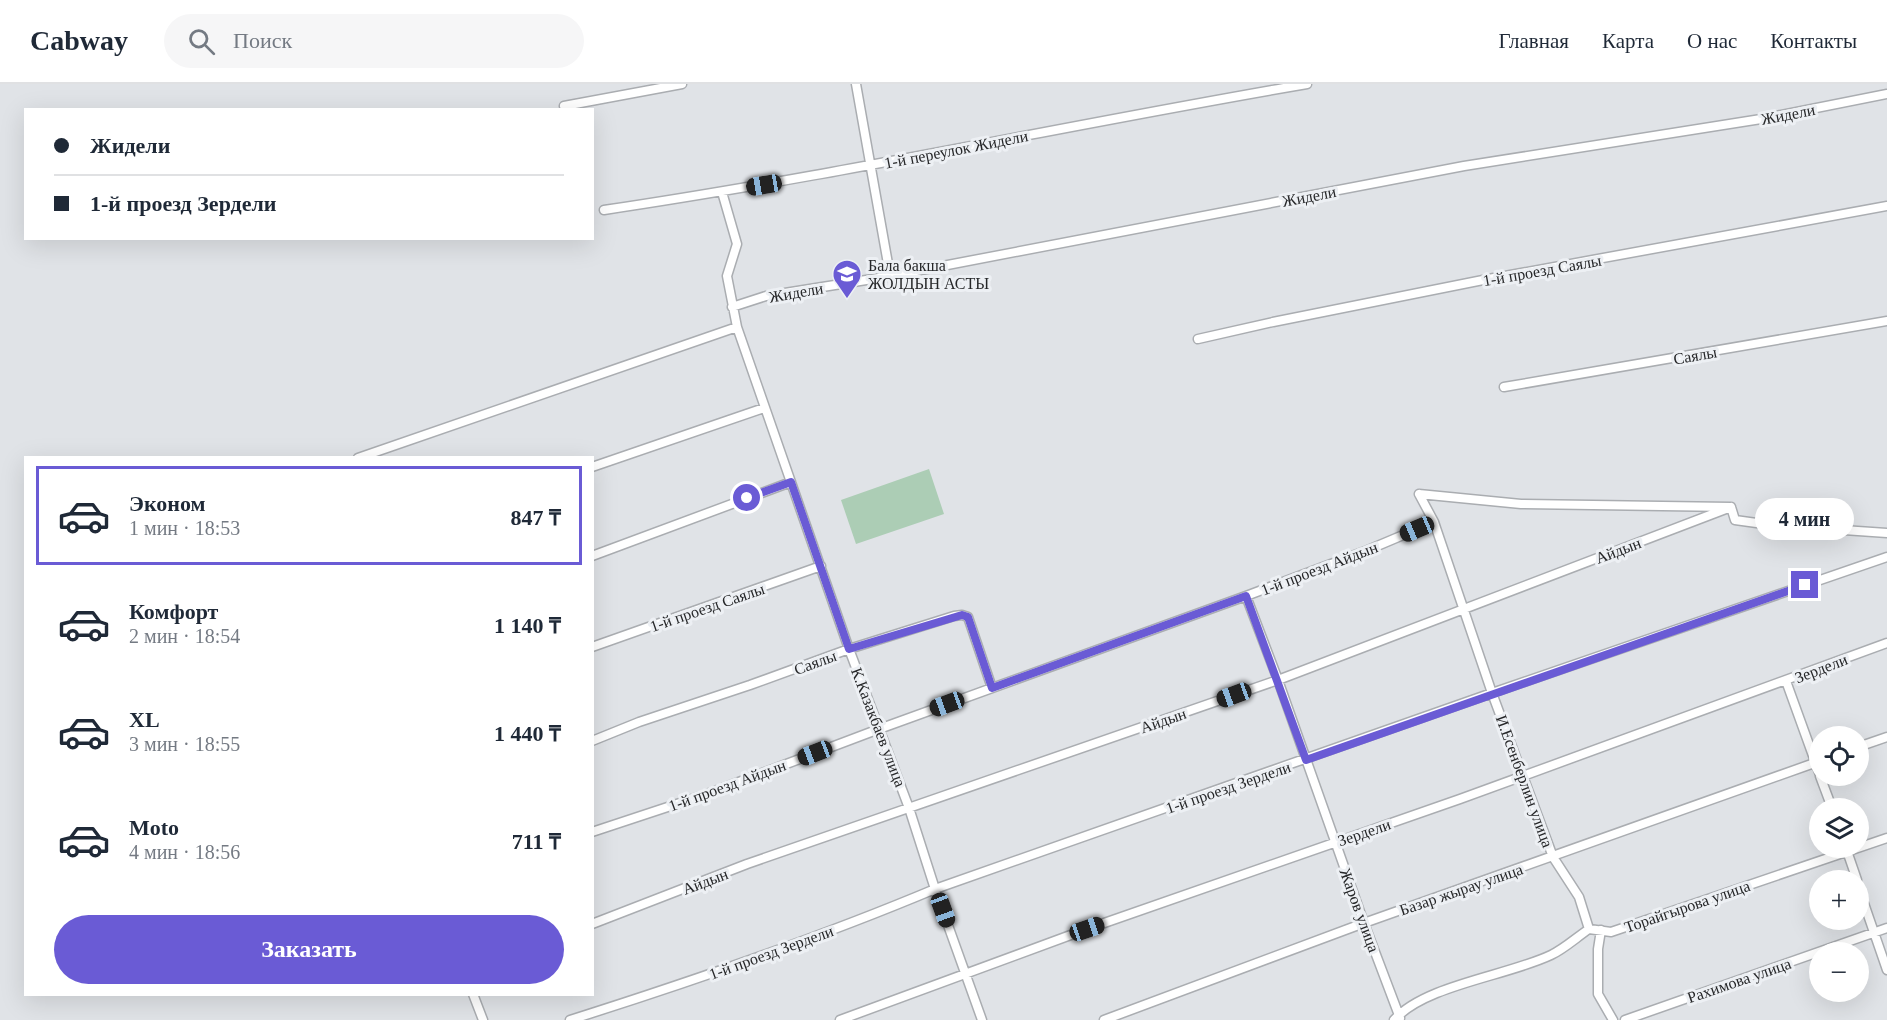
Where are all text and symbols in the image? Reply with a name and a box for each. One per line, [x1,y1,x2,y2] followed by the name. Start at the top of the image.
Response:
[164,14,584,68] search box
[30,25,128,56] text: Cabway
[185,25,218,58] icon: search
[233,28,292,53] text: Поиск
[1499,29,1569,53] text: Главная
[1602,29,1654,53] text: Карта
[1687,29,1737,53] text: О нас
[1770,29,1857,53] text: Контакты
[1760,101,1817,129] street label: Жидели
[883,127,1030,173] street label: 1-й переулок Жидели
[90,133,170,158] text: Жидели
[745,173,783,197] car
[1281,183,1338,211] street label: Жидели
[90,191,276,216] text: 1-й проезд Зердели
[1482,252,1603,290] street label: 1-й проезд Саялы
[868,257,989,293] place label: Бала бакша ЖОЛДЫН АСТЫ
[831,258,863,300] school or university icon: Бала бакша ЖОЛДЫН АСТЫ
[768,279,825,307] street label: Жидели
[1672,343,1718,368] street label: Саялы
[733,484,760,511] route start
[57,489,111,543] icon: car
[129,491,206,516] text: Эконом
[1756,498,1854,540] callout: 4 мин
[510,505,561,530] text: 847 ₸
[1779,508,1830,530] text: 4 мин
[1397,514,1437,544] car
[129,517,240,539] text: 1 мин · 18:53
[1593,534,1644,568] street label: Айдын
[1258,538,1381,599] street label: 1-й проезд Айдын
[1791,571,1818,598] route end
[648,580,767,636] street label: 1-й проезд Саялы
[57,597,111,651] icon: car
[129,599,218,624] text: Комфорт
[494,613,561,638] text: 1 140 ₸
[129,625,240,647] text: 2 мин · 18:54
[792,647,839,678] street label: Саялы
[1793,651,1851,687] street label: Зердели
[847,665,909,790] street label: К.Казакбаев улица
[1214,680,1254,710] car
[927,689,967,719] car
[57,705,111,759] icon: car
[1138,705,1189,737] street label: Айдын
[129,707,160,732] text: XL
[1492,713,1556,850] street label: И.Есенберлин улица
[494,721,561,746] text: 1 440 ₸
[1809,726,1869,1002] map controls
[1809,726,1869,786] button: locate
[129,733,240,755] text: 3 мин · 18:55
[795,738,835,768] car
[666,756,789,816] street label: 1-й проезд Айдын
[1164,758,1294,818] street label: 1-й проезд Зердели
[1809,798,1869,858] button: layers
[57,813,111,867] icon: car
[129,815,179,840] text: Moto
[1336,815,1394,850] street label: Зердели
[512,829,561,854] text: 711 ₸
[129,841,240,863] text: 4 мин · 18:56
[1397,860,1525,920] street label: Базар жырау улица
[680,865,731,899] street label: Айдын
[1336,866,1383,955] street label: Жаров улица
[1809,870,1869,930] button: +
[1622,877,1752,937] street label: Торайгырова улица
[928,890,958,930] car
[54,915,564,984] button: Заказать
[1067,915,1107,943] car
[707,922,836,984] street label: 1-й проезд Зердели
[1809,942,1869,1002] button: −
[1685,955,1794,1007] street label: Рахимова улица

